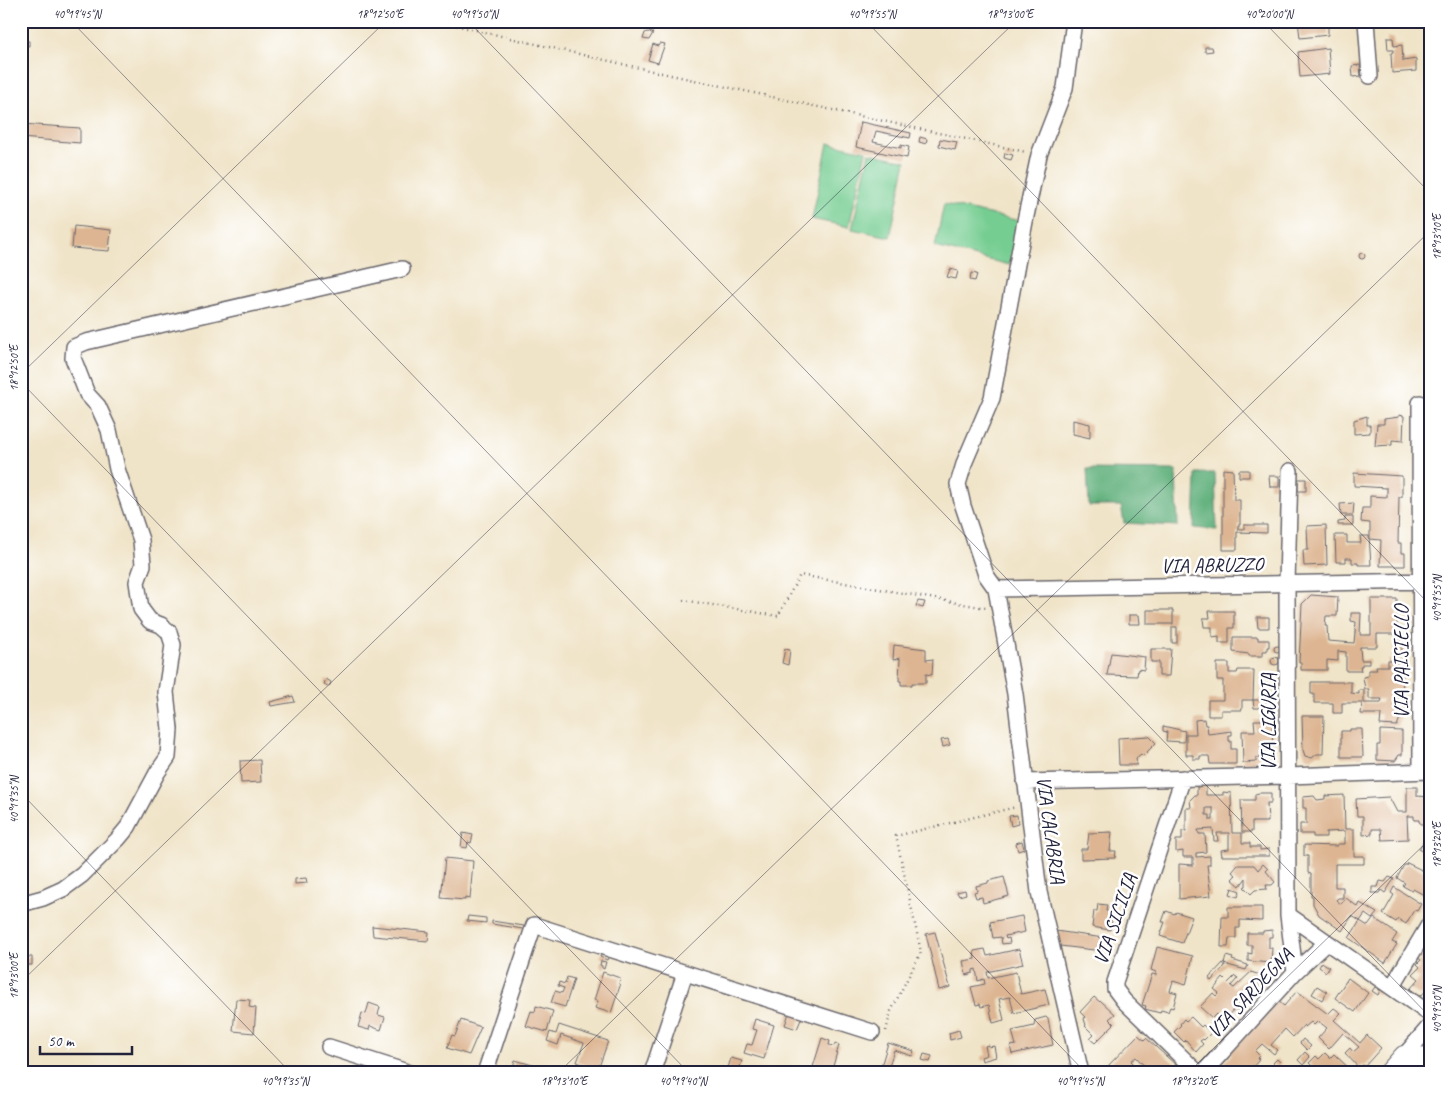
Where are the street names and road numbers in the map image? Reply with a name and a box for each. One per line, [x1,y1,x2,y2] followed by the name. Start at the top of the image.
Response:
[1161,552,1265,578] street label: VIA ABRUZZO
[1389,603,1414,719] street label: VIA PAISIELLO
[1256,672,1281,771] street label: VIA LIGURIA
[1031,775,1071,886] street label: VIA CALABRIA
[1088,869,1143,968] street label: VIA SICILIA
[1202,942,1299,1043] street label: VIA SARDEGNA

